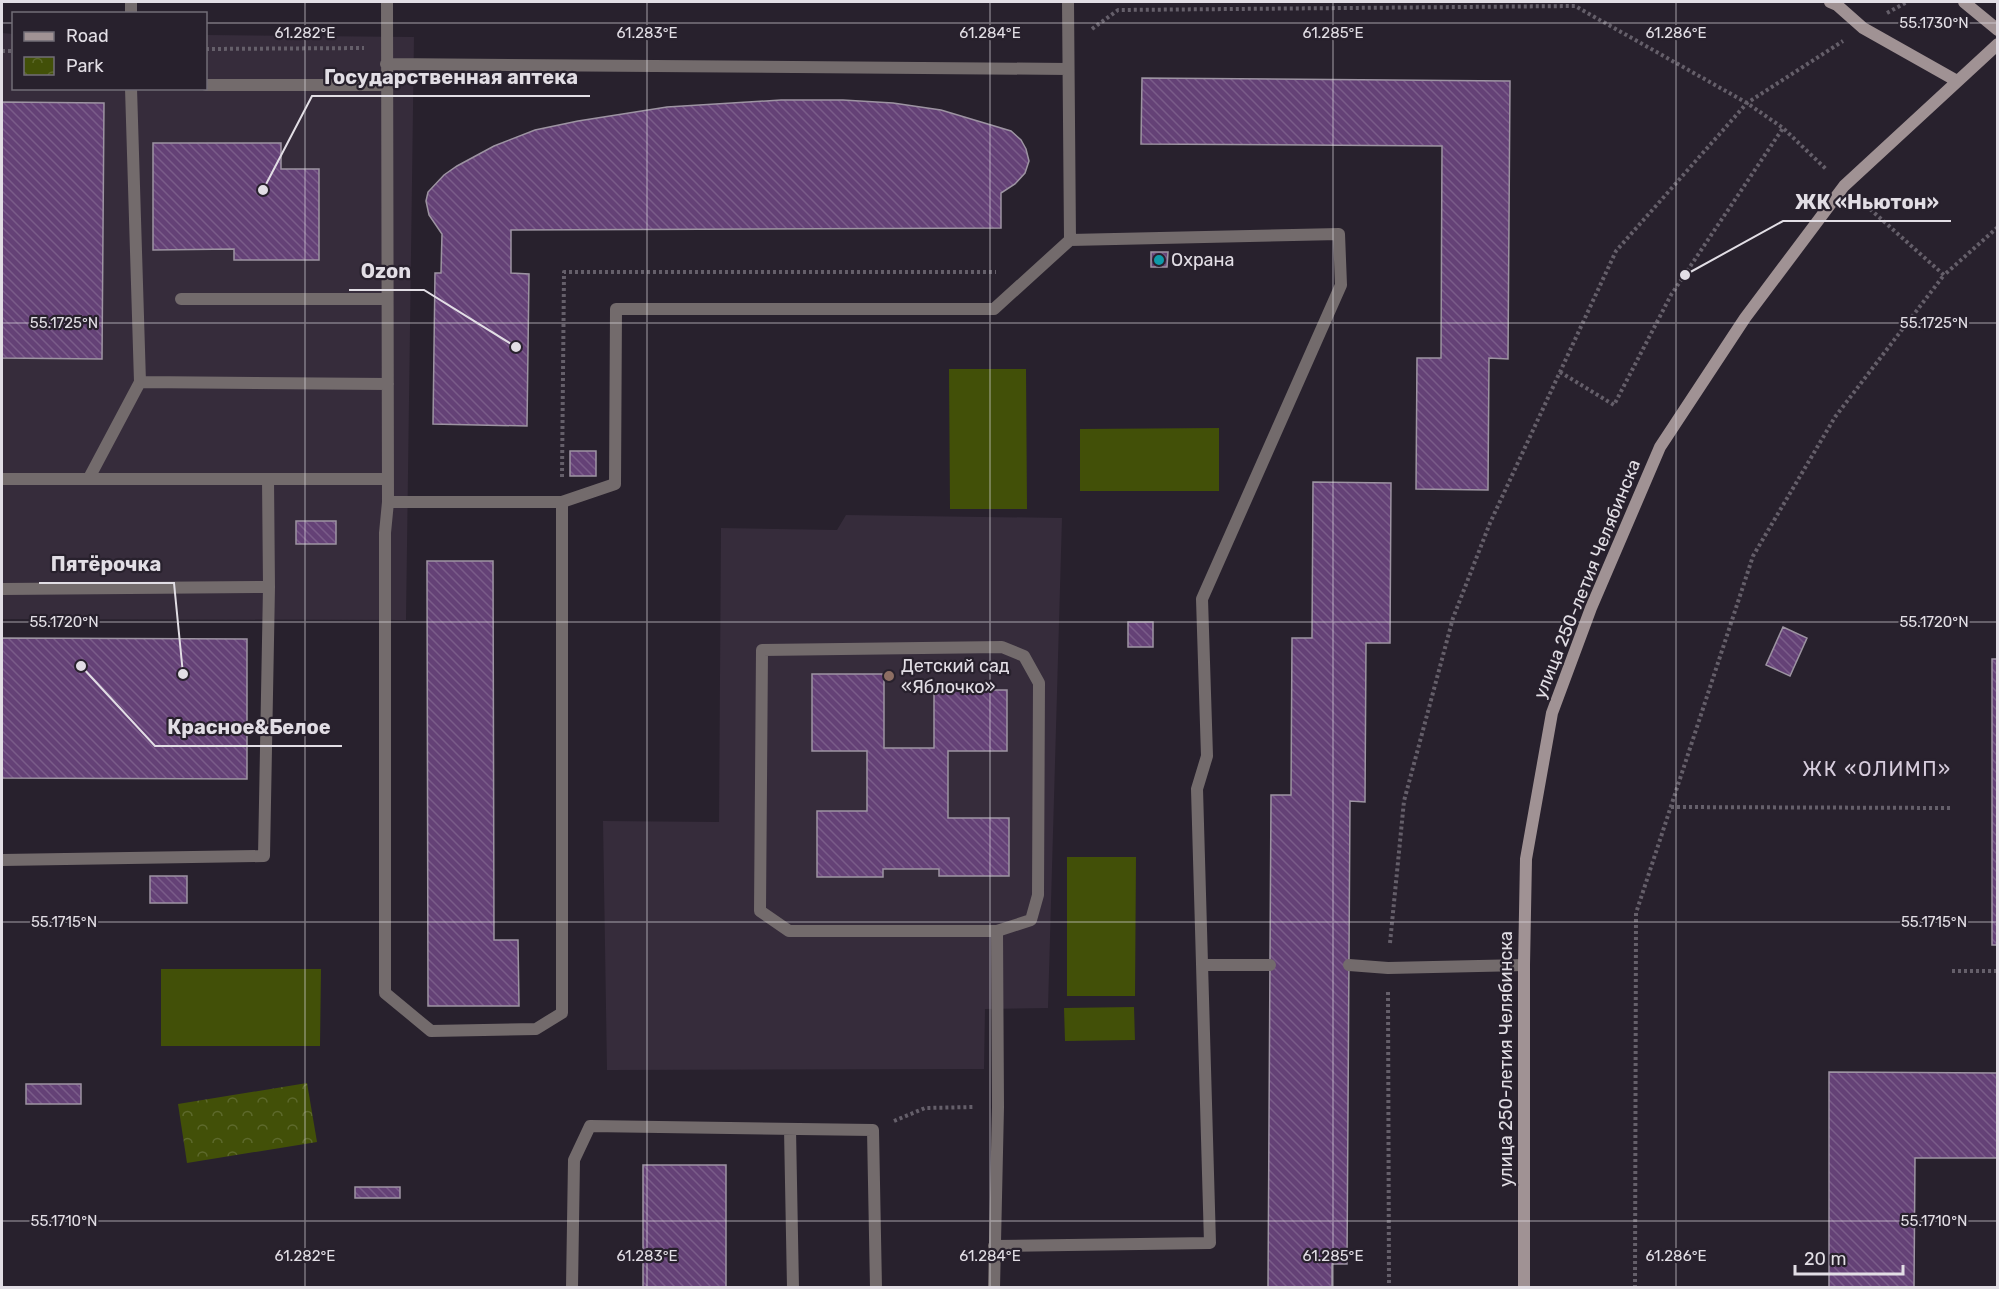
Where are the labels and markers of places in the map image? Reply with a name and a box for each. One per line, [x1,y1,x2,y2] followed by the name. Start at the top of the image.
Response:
[312,58,590,96] callout: Государственная аптека
[1783,183,1951,221] callout: ЖК «Ньютон»
[1171,249,1234,271] place label: Охрана
[349,252,424,290] callout: Ozon
[1152,253,1166,267] marker: Охрана
[39,545,174,583] callout: Пятёрочка
[901,655,1010,698] place label: Детский сад «Яблочко»
[882,669,896,683] marker: Детский сад «Яблочко»
[155,708,342,746] callout: Красное&Белое

